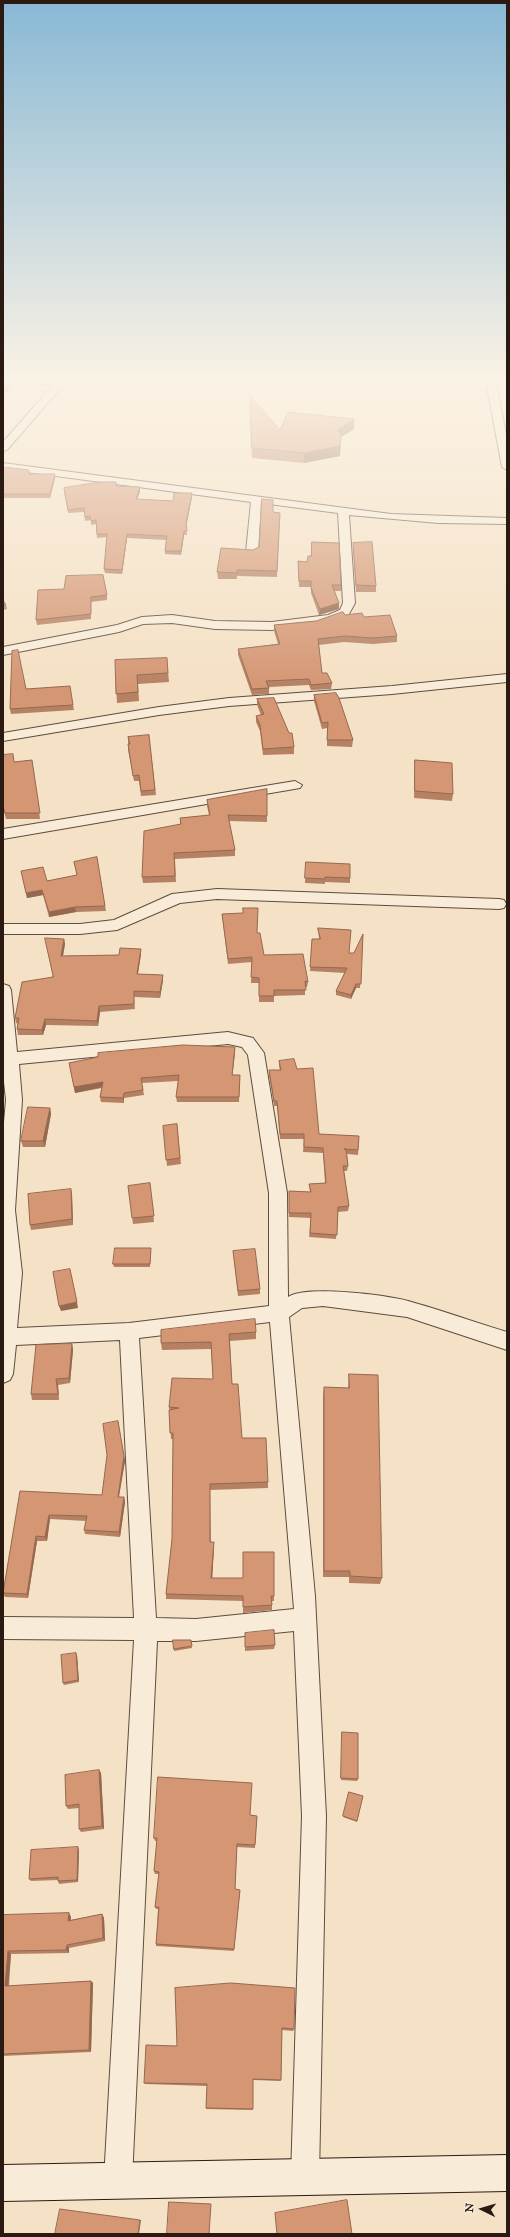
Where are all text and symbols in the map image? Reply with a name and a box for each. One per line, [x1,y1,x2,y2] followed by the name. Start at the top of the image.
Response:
[462,2189,502,2229] north arrow
[463,2203,476,2213] text: N

